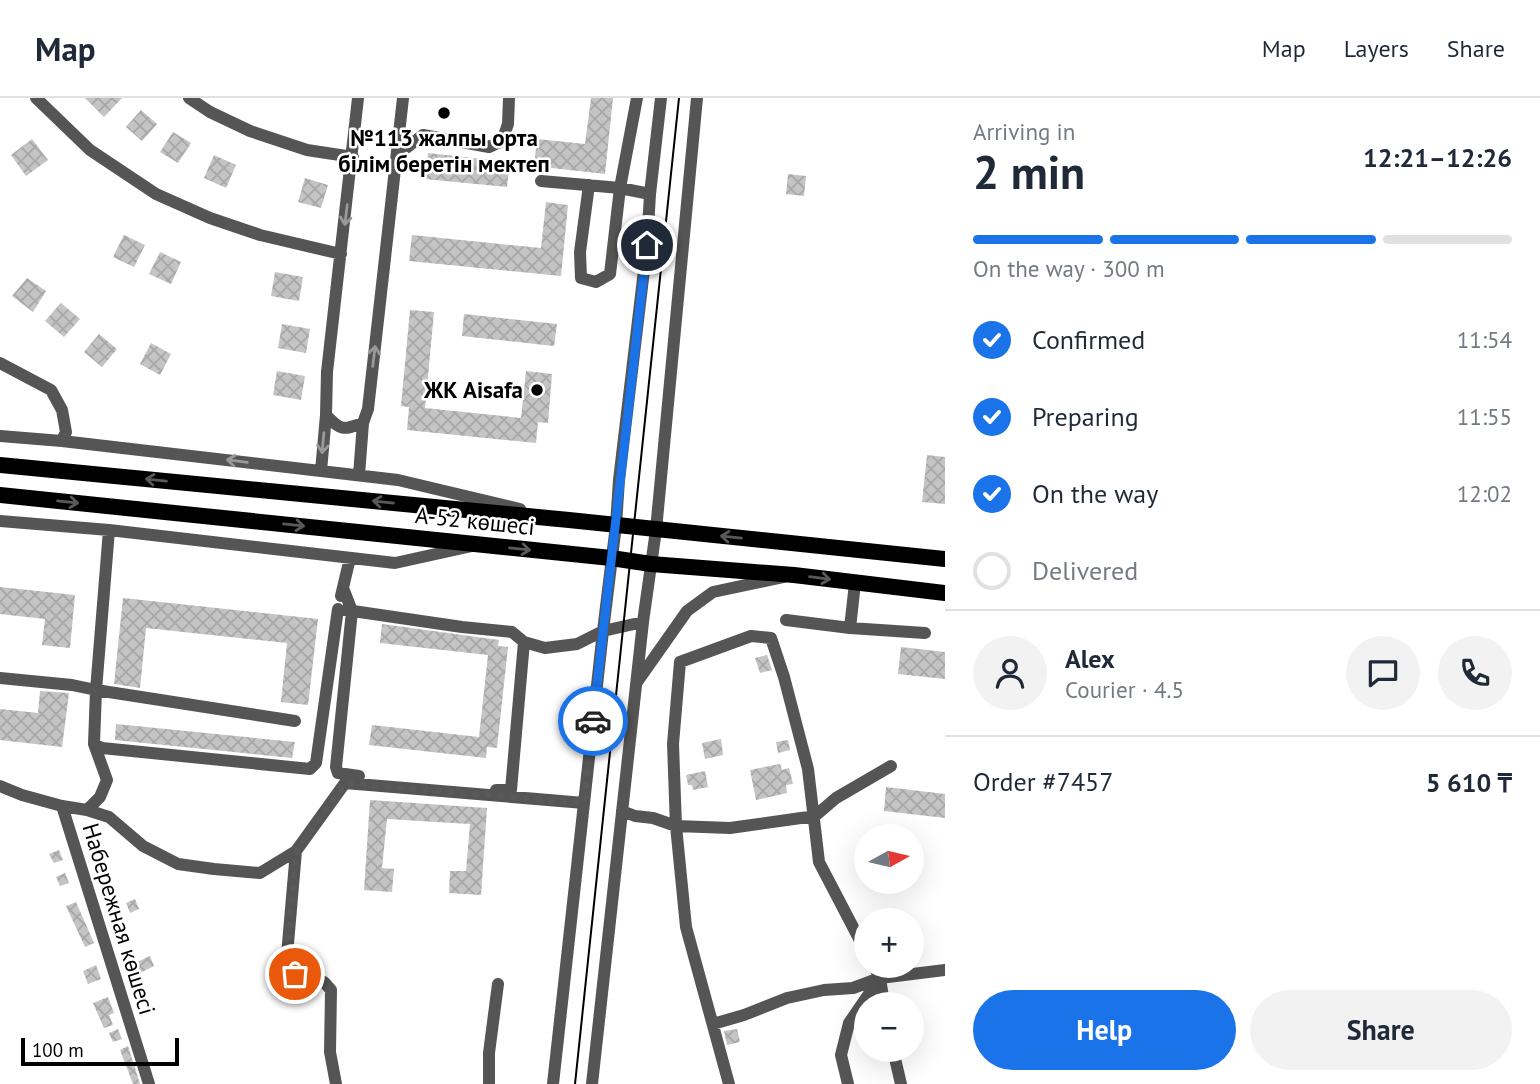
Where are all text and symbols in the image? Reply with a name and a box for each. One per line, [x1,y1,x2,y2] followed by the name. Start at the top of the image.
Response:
[35,27,96,70] text: Map
[1262,33,1306,64] text: Map
[1344,33,1409,64] text: Layers
[1447,33,1505,64] text: Share
[436,105,452,121] marker: №113 жалпы орта білім беретін мектеп
[973,117,1075,146] text: Arriving in
[338,123,550,178] place label: №113 жалпы орта білім беретін мектеп
[1363,141,1512,174] text: 12:21–12:26
[973,142,1085,202] text: 2 min
[339,203,352,225] one-way arrow
[617,215,677,275] pin
[628,226,666,264] icon: home
[973,254,1165,283] text: On the way · 300 m
[973,321,1011,359] icon: check
[1032,323,1145,356] text: Confirmed
[1457,325,1512,354] text: 11:54
[368,345,381,368] one-way arrow
[423,375,523,404] place label: ЖК Aisafa
[529,382,545,398] marker: ЖК Aisafa
[973,398,1011,436] icon: check
[1032,400,1139,433] text: Preparing
[1457,402,1512,431] text: 11:55
[316,431,329,454] one-way arrow
[226,454,249,467] one-way arrow
[145,473,168,486] one-way arrow
[973,475,1011,513] icon: check
[1032,477,1158,510] text: On the way
[1457,479,1512,508] text: 12:02
[56,495,79,508] one-way arrow
[372,495,395,508] one-way arrow
[414,500,536,541] street label: А-52 көшесі
[282,519,305,532] one-way arrow
[720,531,743,544] one-way arrow
[509,543,531,556] one-way arrow
[1032,554,1138,587] text: Delivered
[808,572,831,585] one-way arrow
[973,636,1047,710] button: person
[1346,636,1420,710] button: chat
[1438,636,1512,710] button: phone
[1065,642,1115,675] text: Alex
[1065,675,1184,704] text: Courier · 4.5
[558,686,628,756] courier
[574,702,612,740] icon: car
[973,765,1113,798] text: Order #7457
[1426,766,1512,799] text: 5 610 ₸
[77,820,162,1018] street label: Набережная көшесі
[854,824,924,894] north arrow
[854,824,924,1062] map controls
[854,908,924,978] button: +
[265,944,325,1004] pin
[276,955,314,993] icon: bag
[973,990,1236,1070] button: Help
[1250,990,1512,1070] button: Share
[854,992,924,1062] button: −
[21,1035,178,1067] scale bar
[32,1038,84,1062] text: 100 m

